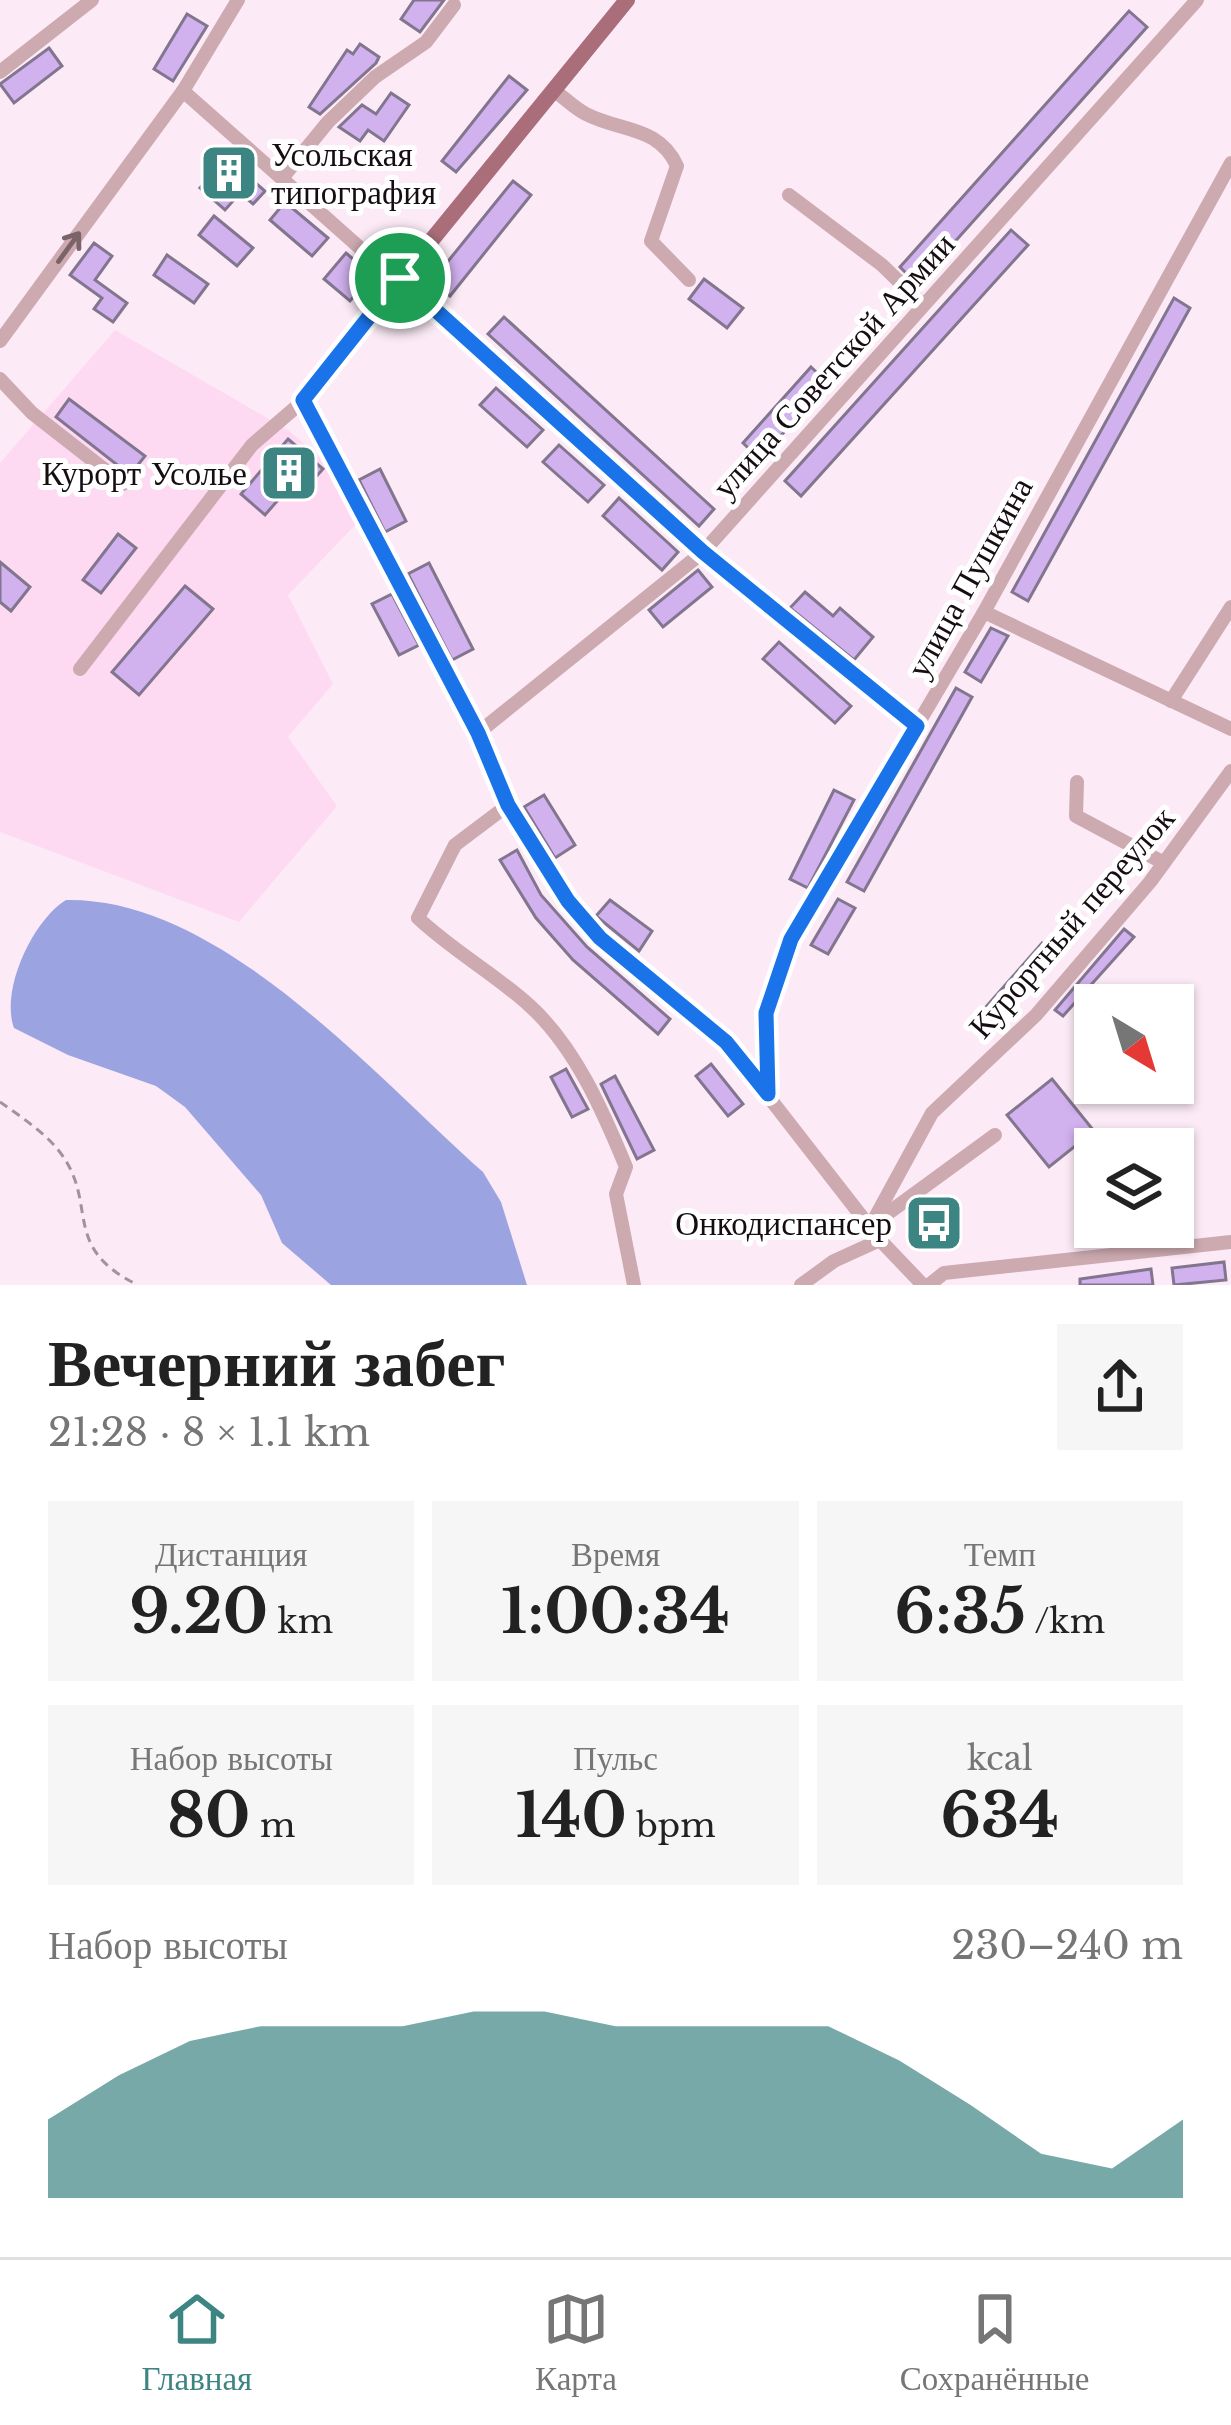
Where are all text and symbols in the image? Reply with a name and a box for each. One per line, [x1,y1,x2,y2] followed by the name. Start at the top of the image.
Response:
[271,134,436,213] place label: Усольская типография
[198,142,260,204] building icon: Усольская типография
[703,224,963,507] street label: улица Советской Армии
[349,227,451,329] pin
[56,231,81,264] one-way arrow
[367,245,433,311] icon: arrive
[258,442,320,504] building icon: Курорт Усолье
[42,453,247,494] place label: Курорт Усолье
[898,470,1042,685] street label: улица Пушкина
[960,798,1184,1046] street label: Курортный переулок
[1074,984,1194,1104] north arrow
[1074,984,1194,1248] map controls
[1074,1128,1194,1248] button: layers
[903,1192,965,1254] bus stop icon: Онкодиспансер
[675,1203,892,1244] place label: Онкодиспансер
[48,1322,505,1404] text: Вечерний забег
[1057,1324,1183,1450] button: share
[48,1408,370,1457] text: 21:28 · 8 × 1.1 km
[155,1534,307,1575] text: Дистанция
[571,1534,660,1575] text: Время
[964,1534,1036,1575] text: Темп
[129,1575,268,1649] text: 9.20
[501,1575,730,1649] text: 1:00:34
[895,1575,1026,1649] text: 6:35
[268,1601,333,1642] text: km
[1026,1601,1105,1642] text: /km
[130,1738,333,1779] text: Набор высоты
[573,1738,658,1779] text: Пульс
[967,1738,1033,1779] text: kcal
[167,1779,250,1853] text: 80
[515,1779,627,1853] text: 140
[941,1779,1059,1853] text: 634
[250,1805,295,1846] text: m
[627,1805,716,1846] text: bpm
[48,1921,288,1970] text: Набор высоты
[951,1921,1183,1970] text: 230–240 m
[141,2286,252,2399] tab: Главная
[535,2286,617,2399] tab: Карта
[900,2286,1090,2399] tab: Сохранённые

